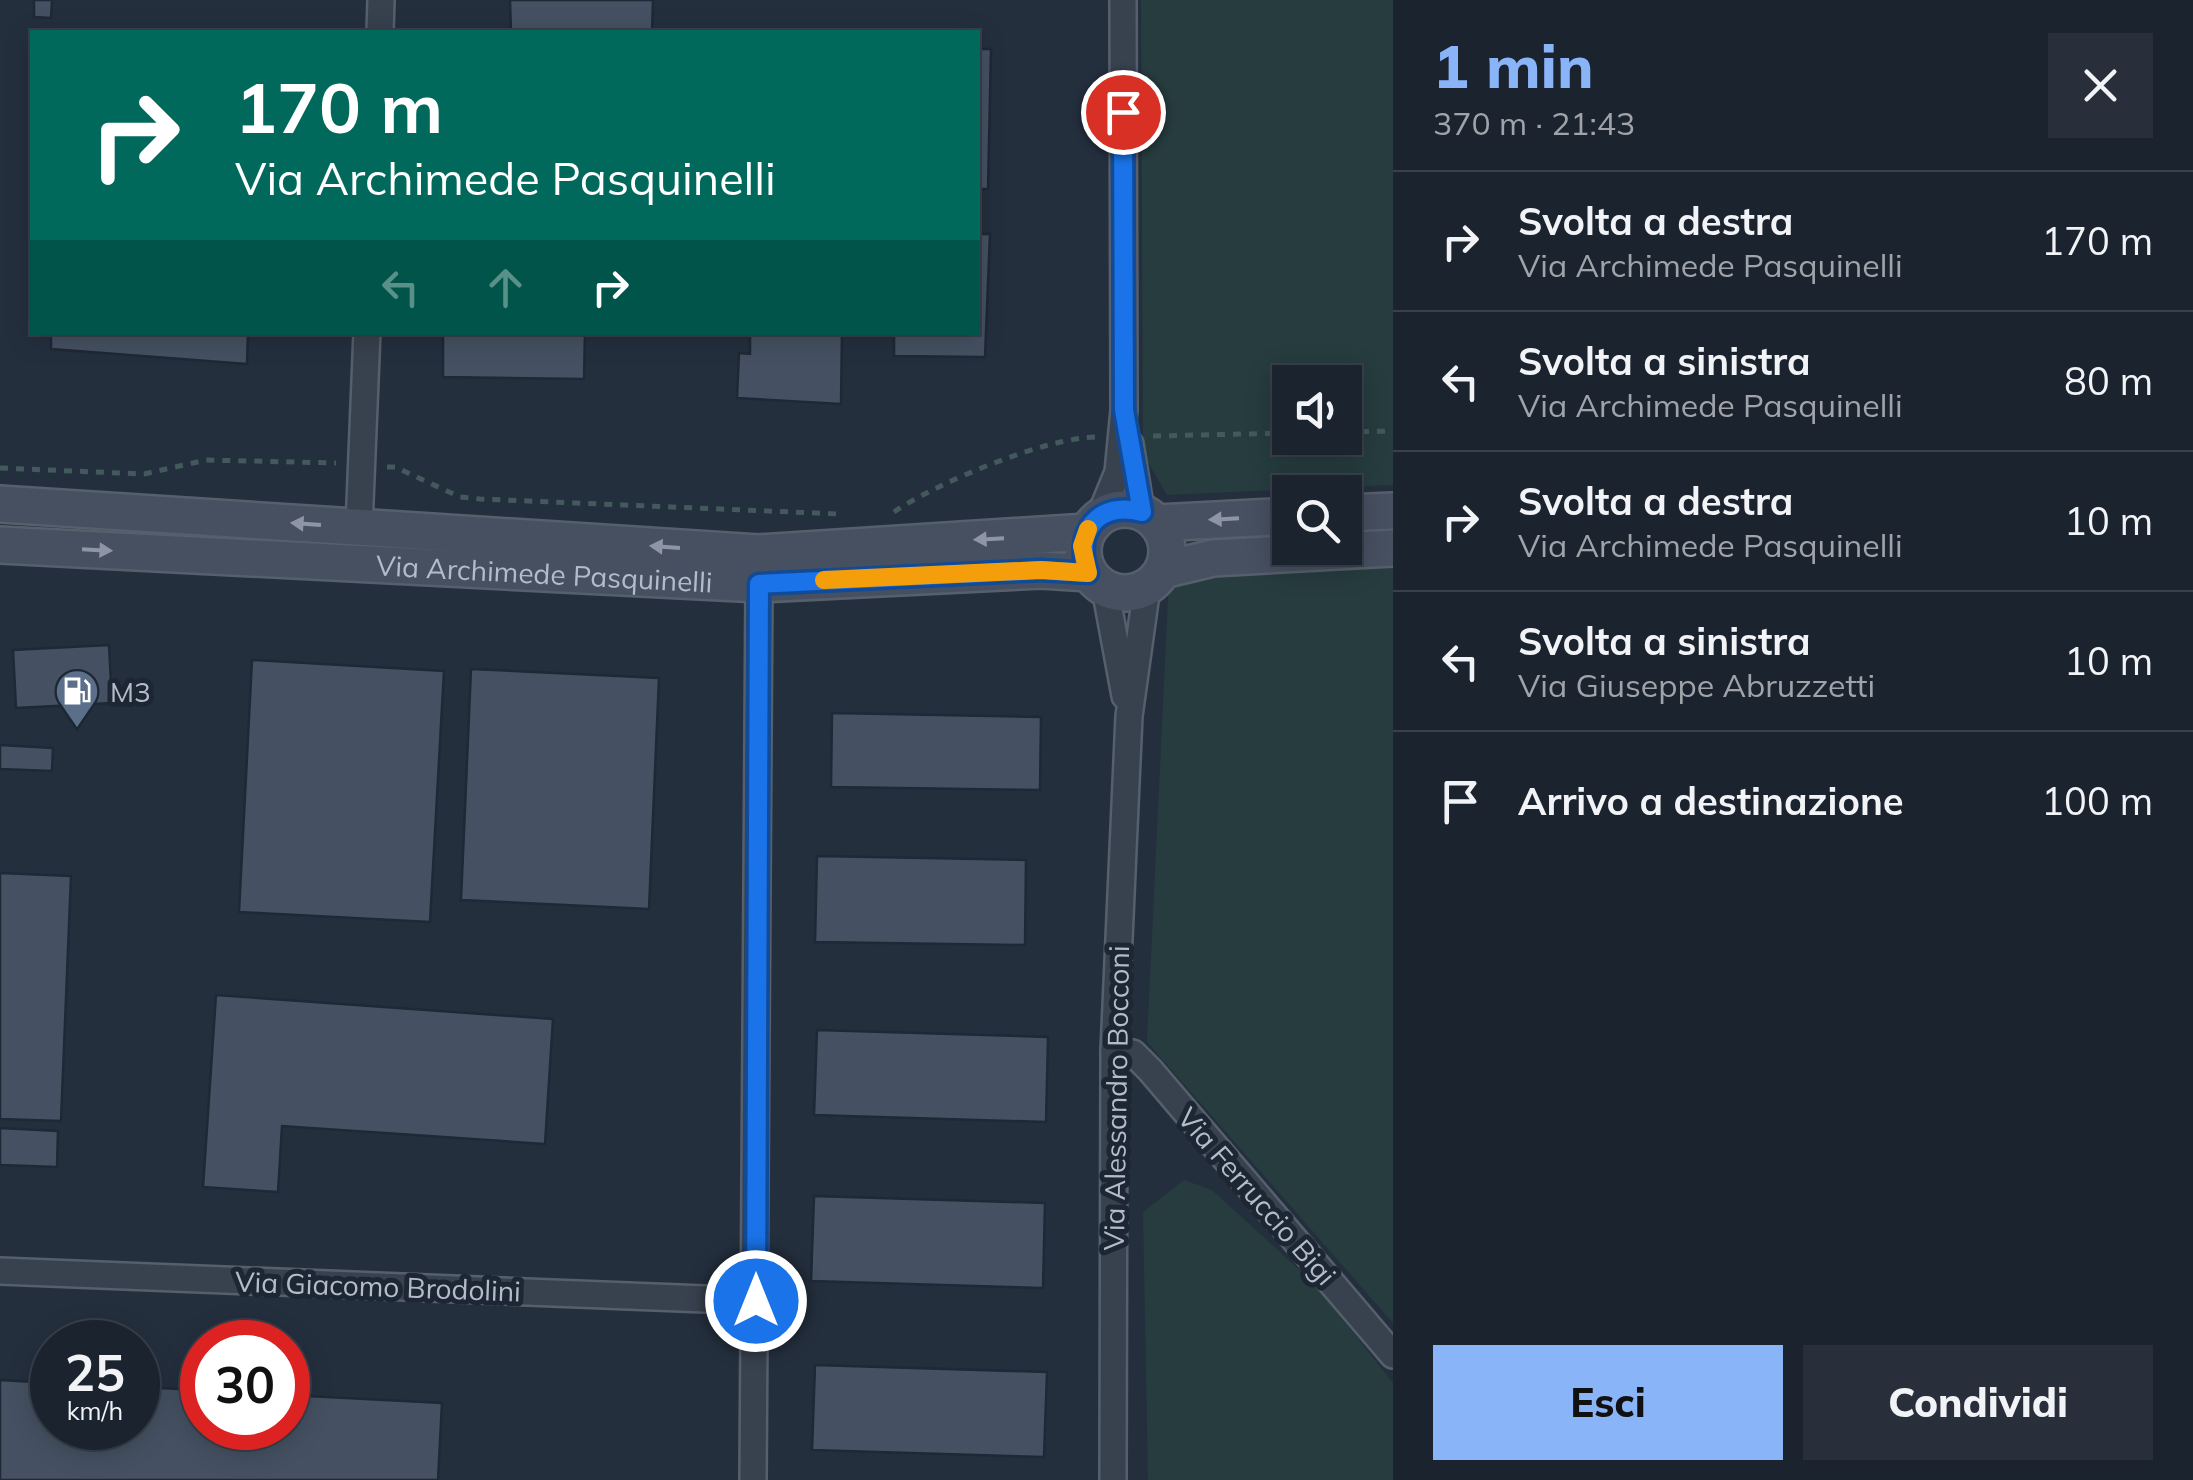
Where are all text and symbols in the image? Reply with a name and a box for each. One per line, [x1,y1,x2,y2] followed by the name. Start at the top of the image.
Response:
[1433,28,1594,103] text: 1 min
[2048,33,2153,138] button: close
[235,63,443,151] text: 170 m
[70,70,200,200] icon: right
[1081,70,1166,155] pin
[1096,85,1151,140] icon: arrive
[1433,103,1635,143] text: 370 m · 21:43
[235,150,776,206] text: Via Archimede Pasquinelli
[1518,197,1793,245] text: Svolta a destra
[1433,214,1488,269] icon: right
[2041,217,2153,265] text: 170 m
[1518,245,1903,285] text: Via Archimede Pasquinelli
[373,260,428,315] icon: left
[478,260,533,315] icon: ahead
[583,260,638,315] icon: right
[1518,337,1811,385] text: Svolta a sinistra
[1433,354,1488,409] icon: left
[2064,357,2153,405] text: 80 m
[1272,365,1362,565] map controls
[1272,365,1362,455] button: sound
[1518,385,1903,425] text: Via Archimede Pasquinelli
[1272,475,1362,565] button: search
[1518,477,1793,525] text: Svolta a destra
[1433,494,1488,549] icon: right
[2064,497,2153,545] text: 10 m
[1207,512,1239,528] one-way arrow
[289,516,321,532] one-way arrow
[1518,525,1903,565] text: Via Archimede Pasquinelli
[973,531,1005,547] one-way arrow
[648,539,680,555] one-way arrow
[82,542,114,558] one-way arrow
[375,547,713,599] street label: Via Archimede Pasquinelli
[1518,617,1811,665] text: Svolta a sinistra
[1433,634,1488,689] icon: left
[2064,637,2153,685] text: 10 m
[1518,665,1875,705] text: Via Giuseppe Abruzzetti
[54,668,100,729] fuel station icon: M3
[110,674,151,709] place label: M3
[1433,774,1488,829] icon: arrive
[1518,777,1904,825] text: Arrivo a destinazione
[2041,777,2153,825] text: 100 m
[1096,945,1136,1251] street label: Via Alessandro Bocconi
[1170,1100,1344,1292] street label: Via Ferruccio Bigi
[704,1249,808,1353] position arrow
[235,1264,521,1308] street label: Via Giacomo Brodolini
[180,1320,310,1450] speed limit sign: 30
[65,1341,125,1404] text: 25
[1433,1345,1783,1460] button: Esci
[1803,1345,2153,1460] button: Condividi
[67,1395,123,1426] text: km/h

